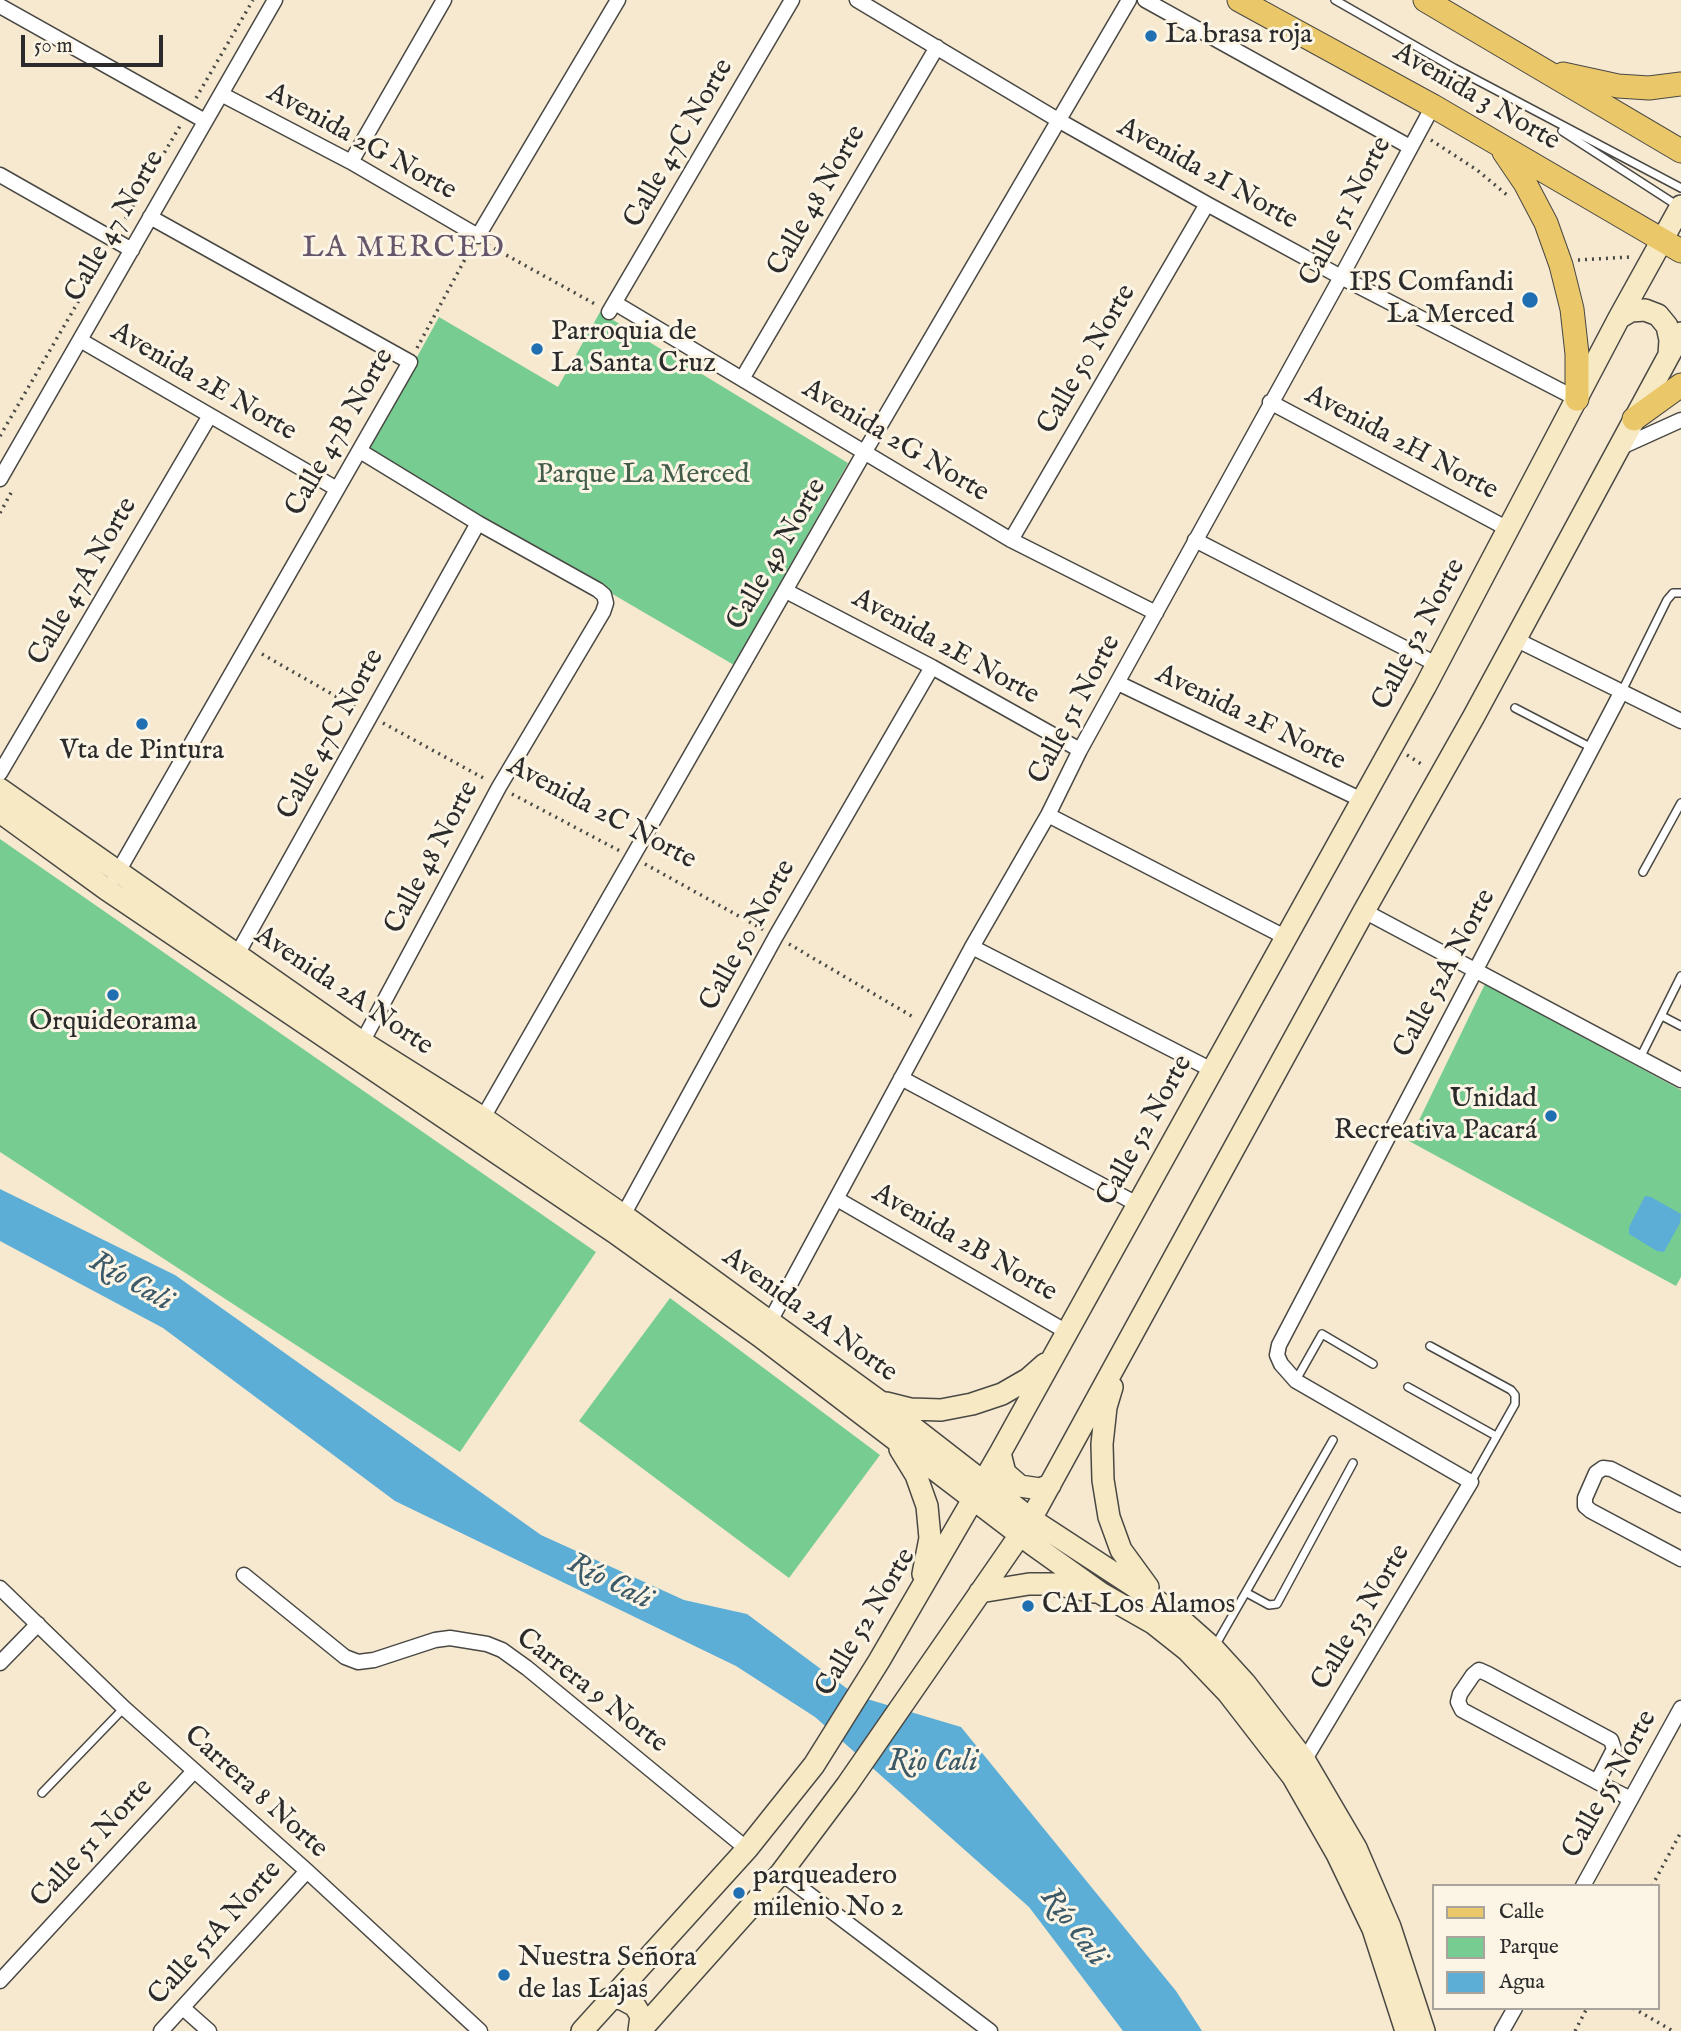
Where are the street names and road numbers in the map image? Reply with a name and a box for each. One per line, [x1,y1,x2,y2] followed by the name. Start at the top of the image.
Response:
[1387,37,1565,159] street label: Avenida 3 Norte
[618,54,742,234] street label: Calle 47C Norte
[260,77,462,209] street label: Avenida 2G Norte
[1111,111,1303,239] street label: Avenida 2I Norte
[761,120,875,282] street label: Calle 48 Norte
[1294,132,1400,292] street label: Calle 51 Norte
[59,145,173,309] street label: Calle 47 Norte
[1032,279,1144,441] street label: Calle 50 Norte
[104,316,302,450] street label: Avenida 2E Norte
[279,343,403,523] street label: Calle 47B Norte
[796,373,994,511] street label: Avenida 2G Norte
[1299,379,1503,509] street label: Avenida 2H Norte
[721,473,835,637] street label: Calle 49 Norte
[22,492,146,672] street label: Calle 47A Norte
[1366,553,1474,717] street label: Calle 52 Norte
[846,583,1044,713] street label: Avenida 2E Norte
[1023,630,1129,790] street label: Calle 51 Norte
[271,644,393,826] street label: Calle 47C Norte
[1150,659,1350,779] street label: Avenida 2F Norte
[501,750,701,878] street label: Avenida 2C Norte
[379,776,487,940] street label: Calle 48 Norte
[694,855,804,1017] street label: Calle 50 Norte
[1388,884,1504,1064] street label: Calle 52A Norte
[247,920,439,1064] street label: Avenida 2A Norte
[1091,1050,1201,1212] street label: Calle 52 Norte
[866,1177,1062,1311] street label: Avenida 2B Norte
[715,1241,903,1391] street label: Avenida 2A Norte
[1305,1539,1419,1697] street label: Calle 53 Norte
[810,1543,924,1703] street label: Calle 52 Norte
[508,1622,674,1762] street label: Carrera 9 Norte
[1557,1705,1665,1865] street label: Calle 55 Norte
[176,1720,334,1866] street label: Carrera 8 Norte
[25,1773,161,1915] street label: Calle 51 Norte
[142,1855,290,2013] street label: Calle 51A Norte

